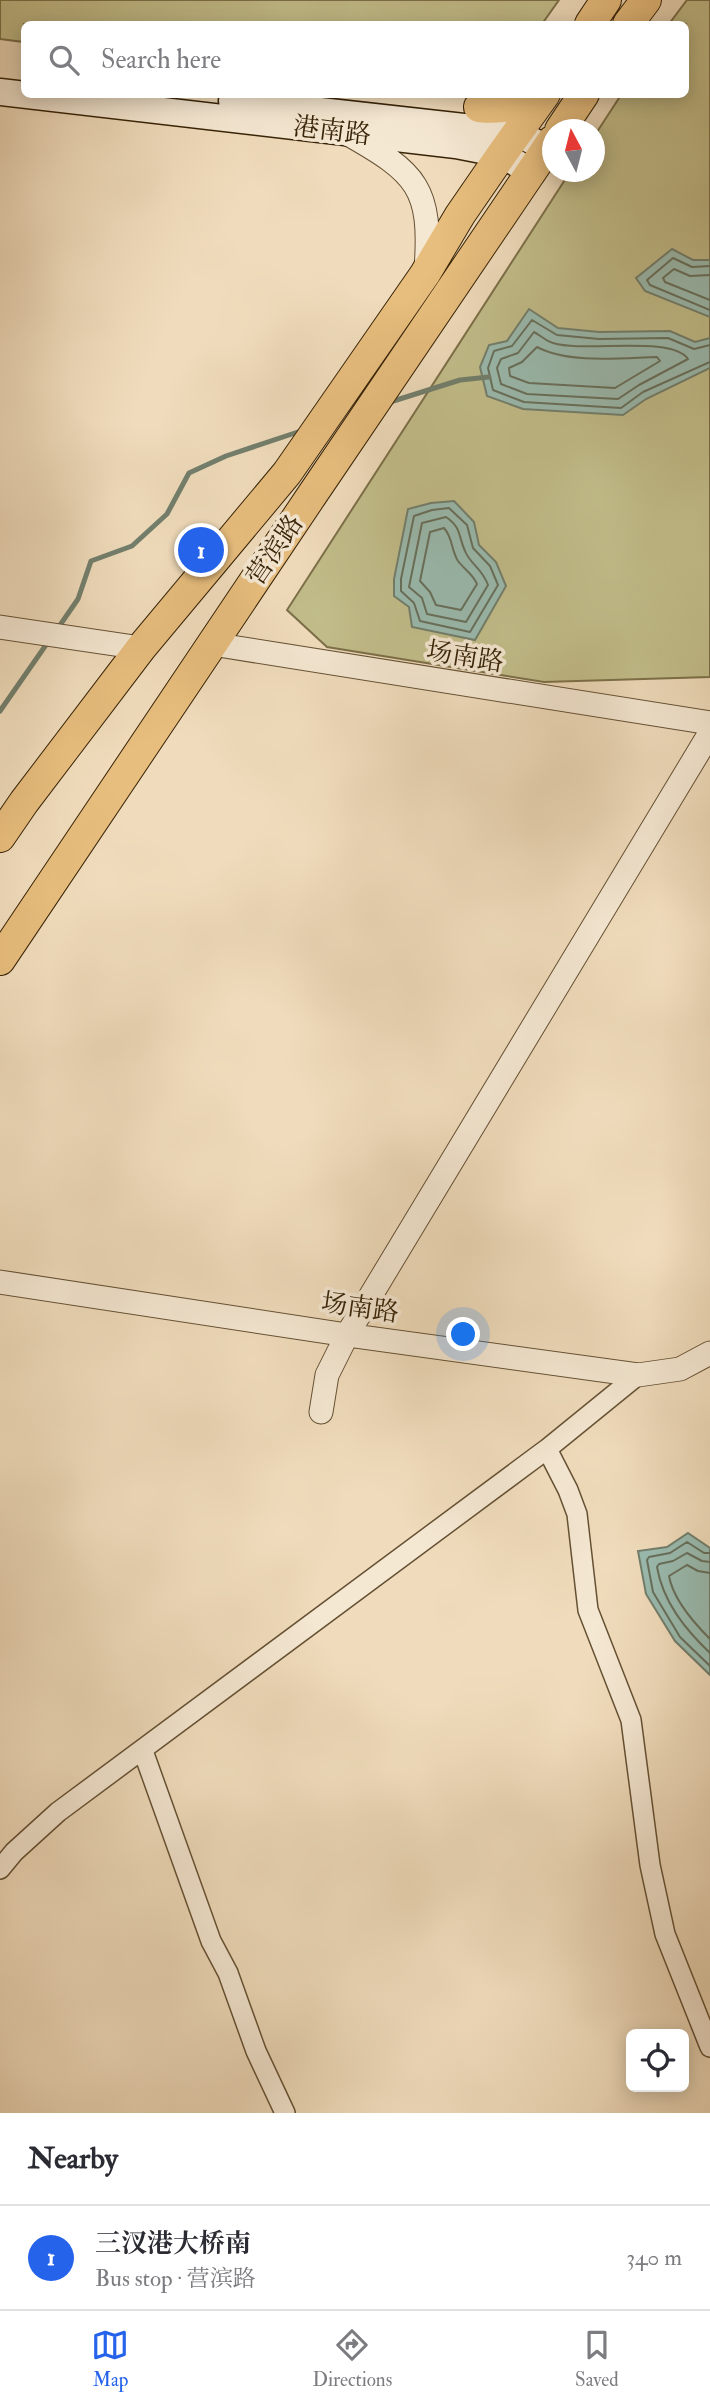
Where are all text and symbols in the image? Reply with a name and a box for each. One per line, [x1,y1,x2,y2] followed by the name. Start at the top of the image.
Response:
[21,21,689,98] search box
[45,41,83,79] icon: search
[101,44,221,76] text: Search here
[291,110,373,152] street label: 港南路
[542,119,605,182] north arrow
[240,509,310,591] street label: 营滨路
[178,524,224,576] pin: 1
[424,635,506,679] street label: 场南路
[319,1287,401,1329] street label: 场南路
[446,1317,480,1351] your location
[626,2029,689,2092] map controls
[626,2029,689,2092] button: locate
[28,2140,118,2177] text: Nearby
[95,2228,251,2260] text: 三汊港大桥南
[47,2243,55,2272] text: 1
[626,2243,682,2272] text: 340 m
[95,2264,256,2293] text: Bus stop · 营滨路
[91,2326,129,2392] tab: Map
[312,2326,392,2392] tab: Directions
[575,2326,619,2392] tab: Saved

